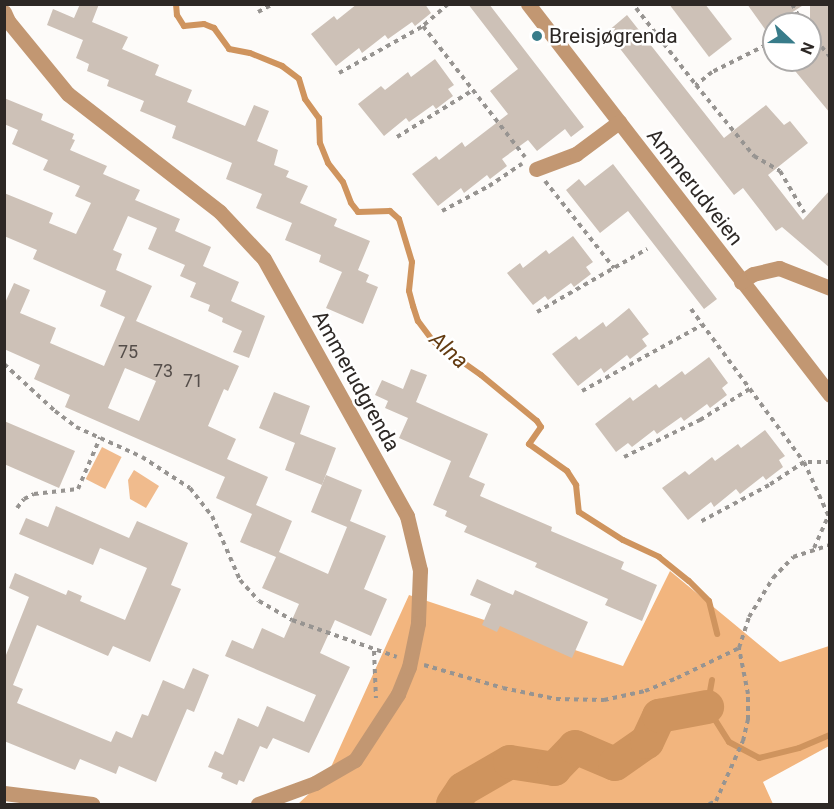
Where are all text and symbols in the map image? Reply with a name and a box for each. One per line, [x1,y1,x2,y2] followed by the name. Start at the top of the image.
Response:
[762,12,822,72] north arrow
[549,23,678,49] place label: Breisjøgrenda
[530,29,544,43] marker: Breisjøgrenda
[796,39,818,57] text: N
[642,124,748,250] street label: Ammerudveien
[307,306,405,456] street label: Ammerudgrenda
[424,326,474,374] water label: Alna
[118,341,138,363] house number: 75
[153,360,173,382] house number: 73
[183,370,203,392] house number: 71

